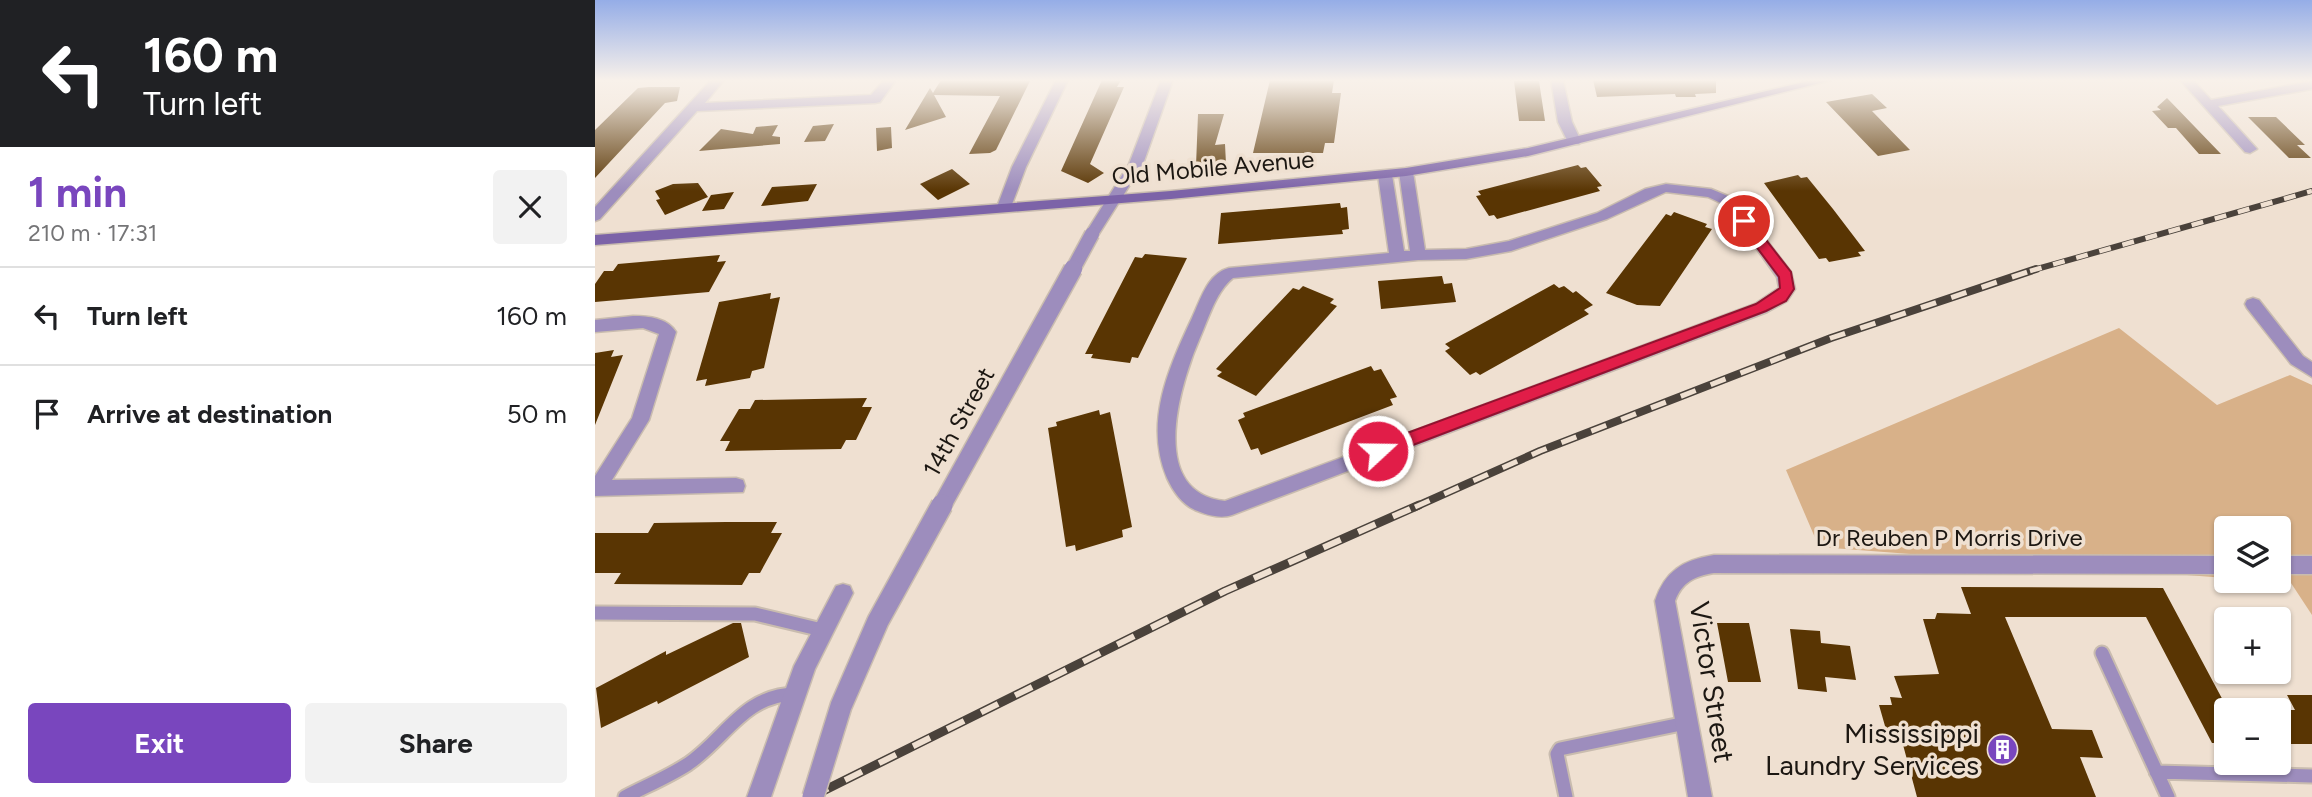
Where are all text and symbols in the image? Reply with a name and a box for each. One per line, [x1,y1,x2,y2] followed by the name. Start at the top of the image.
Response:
[143,25,278,84] text: 160 m
[28,28,119,119] icon: left
[143,85,262,123] text: Turn left
[1110,144,1315,191] street label: Old Mobile Avenue
[28,167,127,218] text: 1 min
[493,170,567,244] button: close
[1714,191,1774,251] pin
[1725,202,1763,240] icon: arrive
[28,219,157,247] text: 210 m · 17:31
[28,297,66,335] icon: left
[87,300,188,332] text: Turn left
[496,300,567,332] text: 160 m
[917,362,1000,481] street label: 14th Street
[28,395,66,433] icon: arrive
[87,398,332,430] text: Arrive at destination
[507,398,567,430] text: 50 m
[1341,414,1415,488] position arrow
[2214,516,2291,775] map controls
[2214,516,2291,593] button: layers
[1815,523,2083,552] street label: Dr Reuben P Morris Drive
[1682,599,1742,765] street label: Victor Street
[2214,607,2291,684] button: +
[2214,698,2291,775] button: −
[28,703,291,783] button: Exit
[305,703,567,783] button: Share
[1765,716,1979,782] place label: Mississippi Laundry Services
[1985,732,2019,766] building icon: Mississippi Laundry Services

